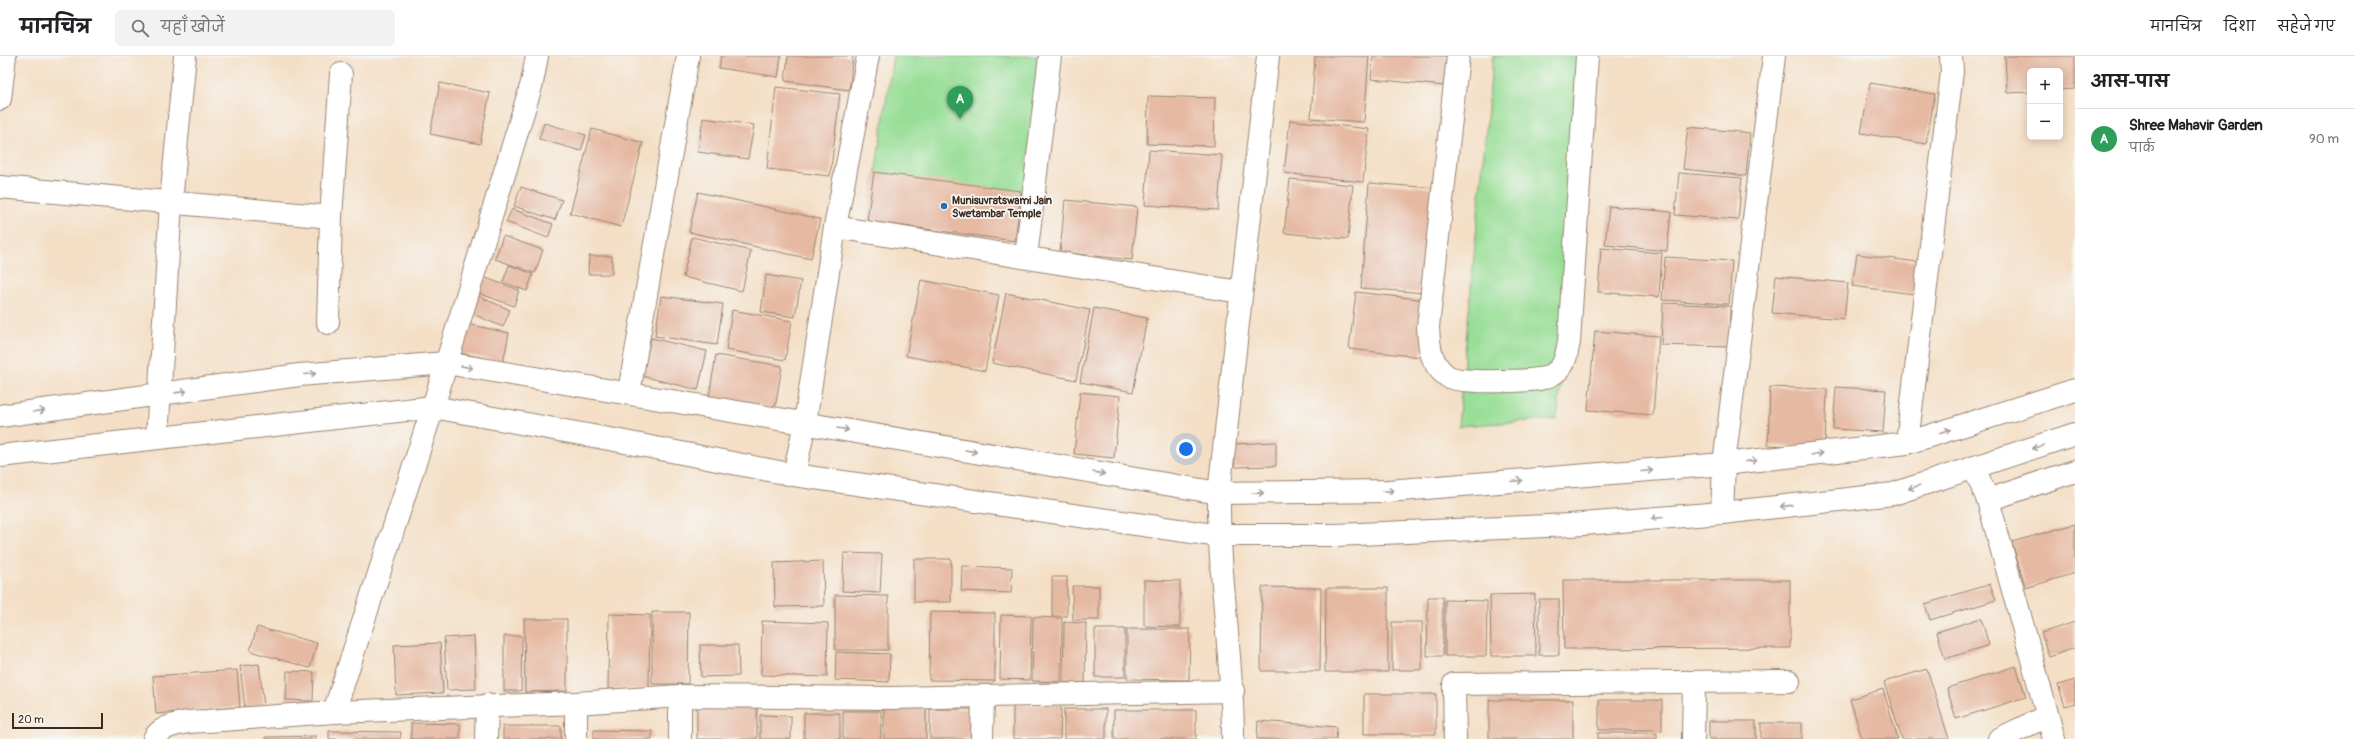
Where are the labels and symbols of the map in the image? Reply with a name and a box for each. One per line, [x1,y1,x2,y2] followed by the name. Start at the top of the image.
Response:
[947,86,973,119] pin: A
[952,194,1052,220] place label: Munisuvratswami Jain Swetambar Temple
[939,201,949,211] marker: Munisuvratswami Jain Swetambar Temple
[460,363,473,371] one-way arrow
[303,371,316,378] one-way arrow
[174,388,187,396] one-way arrow
[32,407,45,415] one-way arrow
[836,426,849,434] one-way arrow
[1938,427,1951,434] one-way arrow
[1176,439,1196,459] your location
[2032,443,2044,451] one-way arrow
[964,447,977,455] one-way arrow
[1810,450,1823,457] one-way arrow
[1744,457,1757,465] one-way arrow
[1640,467,1653,474] one-way arrow
[1092,469,1105,477] one-way arrow
[1510,477,1523,485] one-way arrow
[1908,484,1921,491] one-way arrow
[1381,488,1394,495] one-way arrow
[1251,489,1264,497] one-way arrow
[1780,503,1793,510] one-way arrow
[1651,515,1664,522] one-way arrow
[12,711,103,730] scale bar

